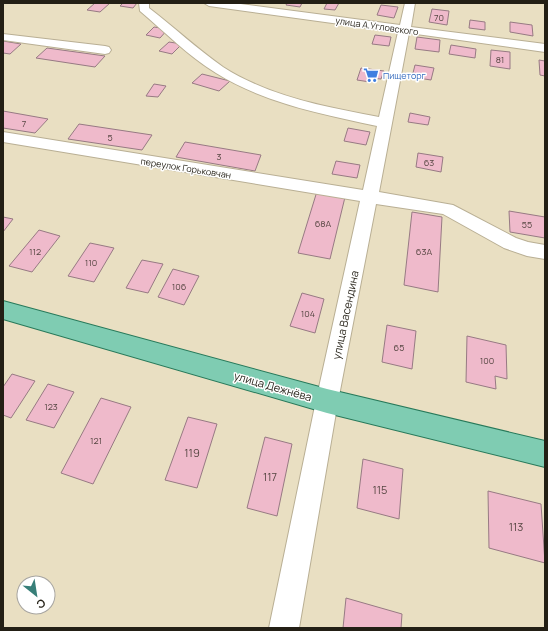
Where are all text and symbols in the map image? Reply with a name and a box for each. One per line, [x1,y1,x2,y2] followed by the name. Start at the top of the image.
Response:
[434,11,444,24] house number: 70
[335,14,419,38] street label: улица А.Угловского
[496,53,504,66] house number: 81
[362,66,380,84] supermarket icon: Пищеторг
[383,69,426,82] place label: Пищеторг
[22,117,27,130] house number: 7
[107,131,113,144] house number: 5
[217,150,222,163] house number: 3
[140,154,232,182] street label: переулок Горьковчан
[424,156,434,169] house number: 63
[315,217,332,230] house number: 68А
[522,218,532,231] house number: 55
[29,245,41,258] house number: 112
[416,245,432,258] house number: 63А
[85,256,97,269] house number: 110
[328,269,362,361] street label: улица Васендина
[172,280,187,293] house number: 106
[301,307,315,320] house number: 104
[394,341,404,354] house number: 65
[480,354,494,367] house number: 100
[232,368,314,404] street label: улица Дежнёва
[44,400,58,413] house number: 123
[90,434,102,447] house number: 121
[184,445,200,460] house number: 119
[263,469,277,484] house number: 117
[373,482,387,497] house number: 115
[509,519,523,534] house number: 113
[16,575,56,615] north arrow
[34,596,49,613] text: С

